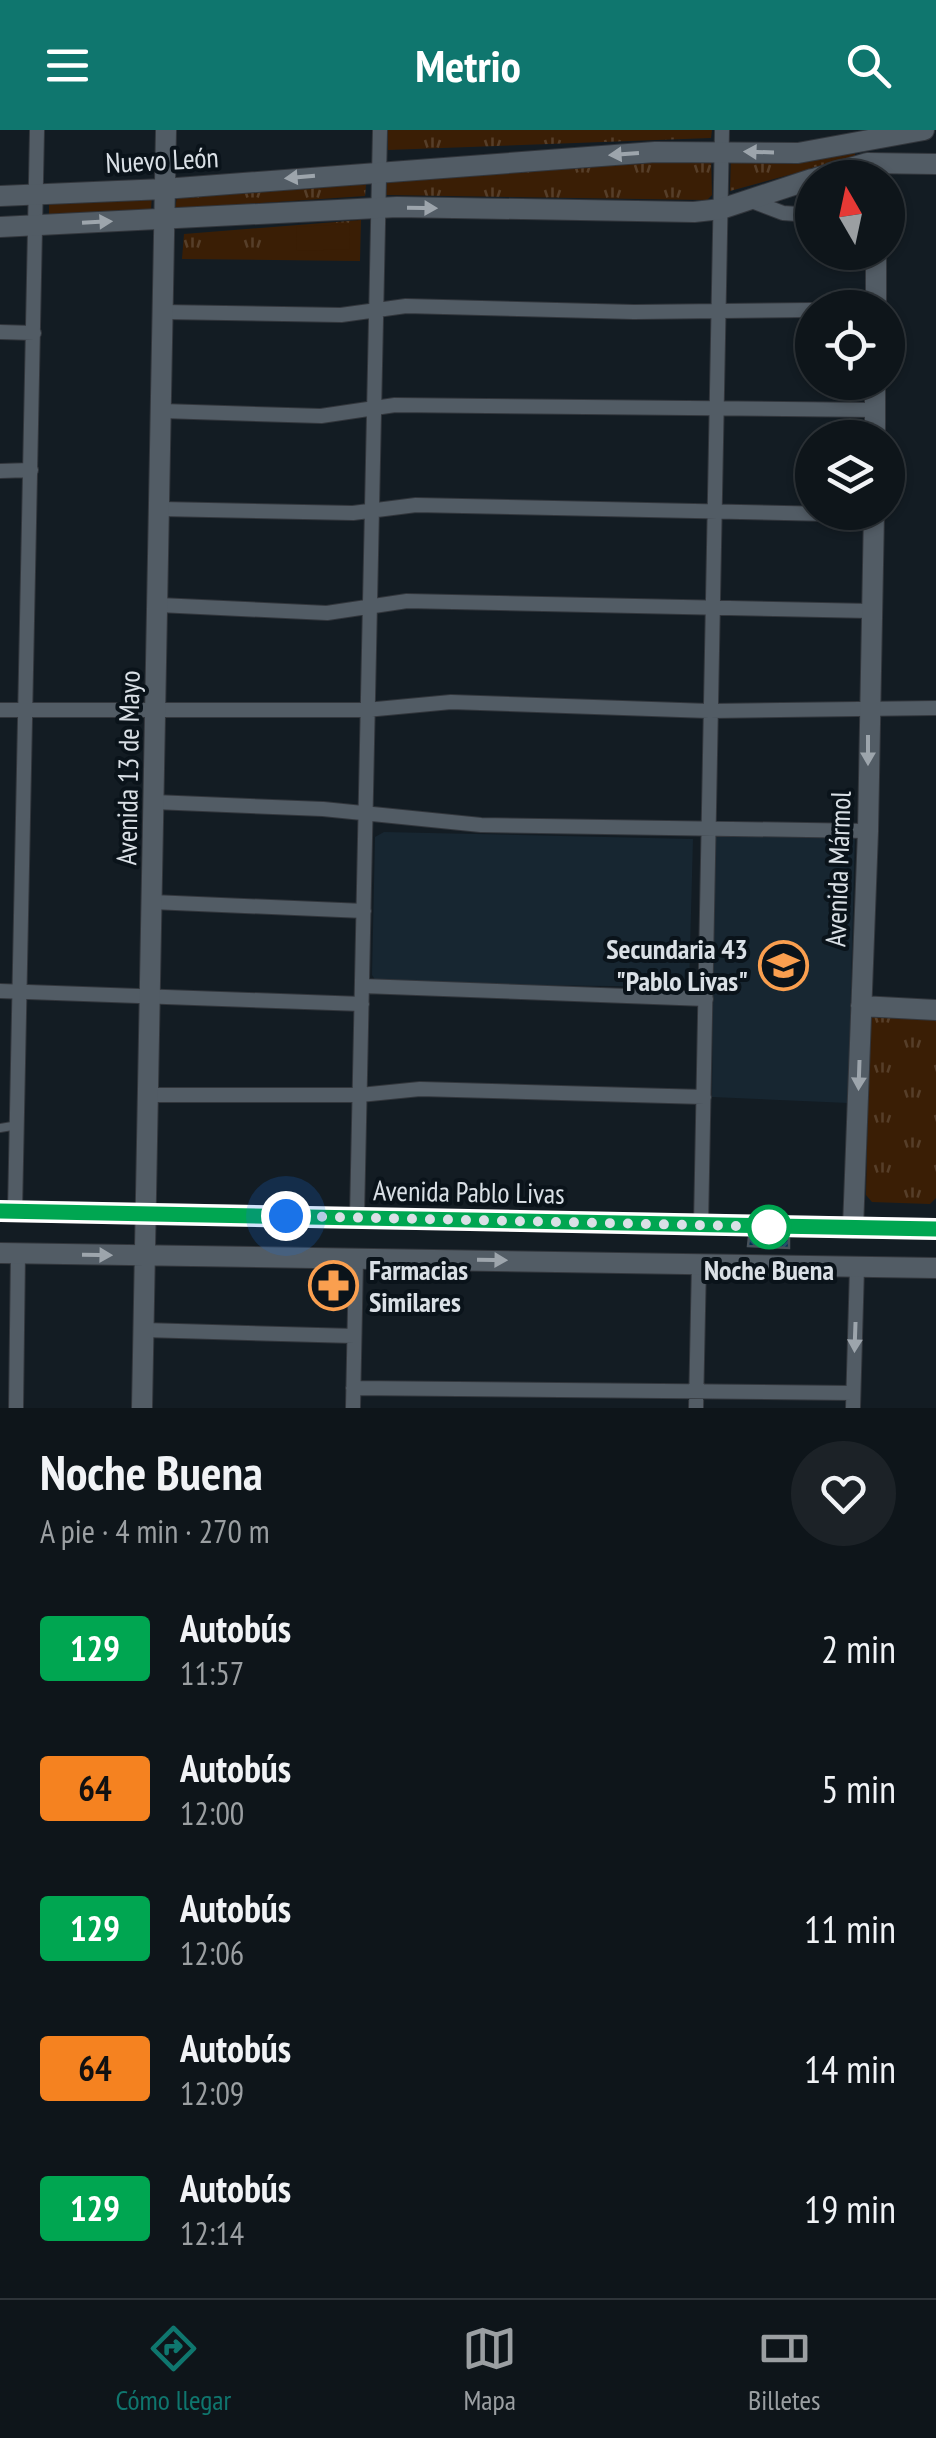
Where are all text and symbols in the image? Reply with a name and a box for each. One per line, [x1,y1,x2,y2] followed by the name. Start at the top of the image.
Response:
[415,36,521,94] text: Metrio
[40,38,95,93] icon: menu
[841,38,896,93] icon: search
[104,138,220,181] street label: Nuevo León
[742,144,774,160] one-way arrow
[608,146,640,162] one-way arrow
[795,160,905,270] north arrow
[795,160,905,530] map controls
[284,170,316,186] one-way arrow
[406,200,438,216] one-way arrow
[82,214,114,230] one-way arrow
[795,290,905,400] button: locate
[795,420,905,530] button: layers
[107,670,148,866] street label: Avenida 13 de Mayo
[860,734,876,766] one-way arrow
[816,790,859,948] street label: Avenida Mármol
[606,930,748,999] place label: Secundaria 43 "Pablo Livas"
[757,939,809,991] school or university icon: Secundaria 43 "Pablo Livas"
[850,1059,866,1091] one-way arrow
[373,1171,565,1212] street label: Avenida Pablo Livas
[261,1191,311,1241] your location
[748,1206,790,1248] marker: Noche Buena
[82,1247,114,1263] one-way arrow
[369,1251,468,1320] place label: Farmacias Similares
[704,1251,834,1288] place label: Noche Buena
[477,1252,509,1268] one-way arrow
[308,1260,360,1312] pharmacy icon: Farmacias Similares
[847,1322,863,1354] one-way arrow
[40,1441,263,1503] text: Noche Buena
[791,1441,896,1546] button: heart
[40,1510,270,1552] text: A pie · 4 min · 270 m
[180,1603,291,1652] text: Autobús
[821,1624,896,1673] text: 2 min
[70,1625,120,1671] text: 129
[180,1652,244,1694] text: 11:57
[180,1743,291,1792] text: Autobús
[821,1764,896,1813] text: 5 min
[78,1765,112,1811] text: 64
[180,1792,244,1834] text: 12:00
[180,1883,291,1932] text: Autobús
[804,1904,896,1953] text: 11 min
[70,1905,120,1951] text: 129
[180,1932,244,1974] text: 12:06
[180,2023,291,2072] text: Autobús
[804,2044,896,2093] text: 14 min
[78,2045,112,2091] text: 64
[180,2072,244,2114] text: 12:09
[180,2163,291,2212] text: Autobús
[804,2184,896,2233] text: 19 min
[70,2185,120,2231] text: 129
[180,2212,244,2254] text: 12:14
[115,2321,231,2418] tab: Cómo llegar
[462,2321,517,2418] tab: Mapa
[748,2321,821,2418] tab: Billetes

